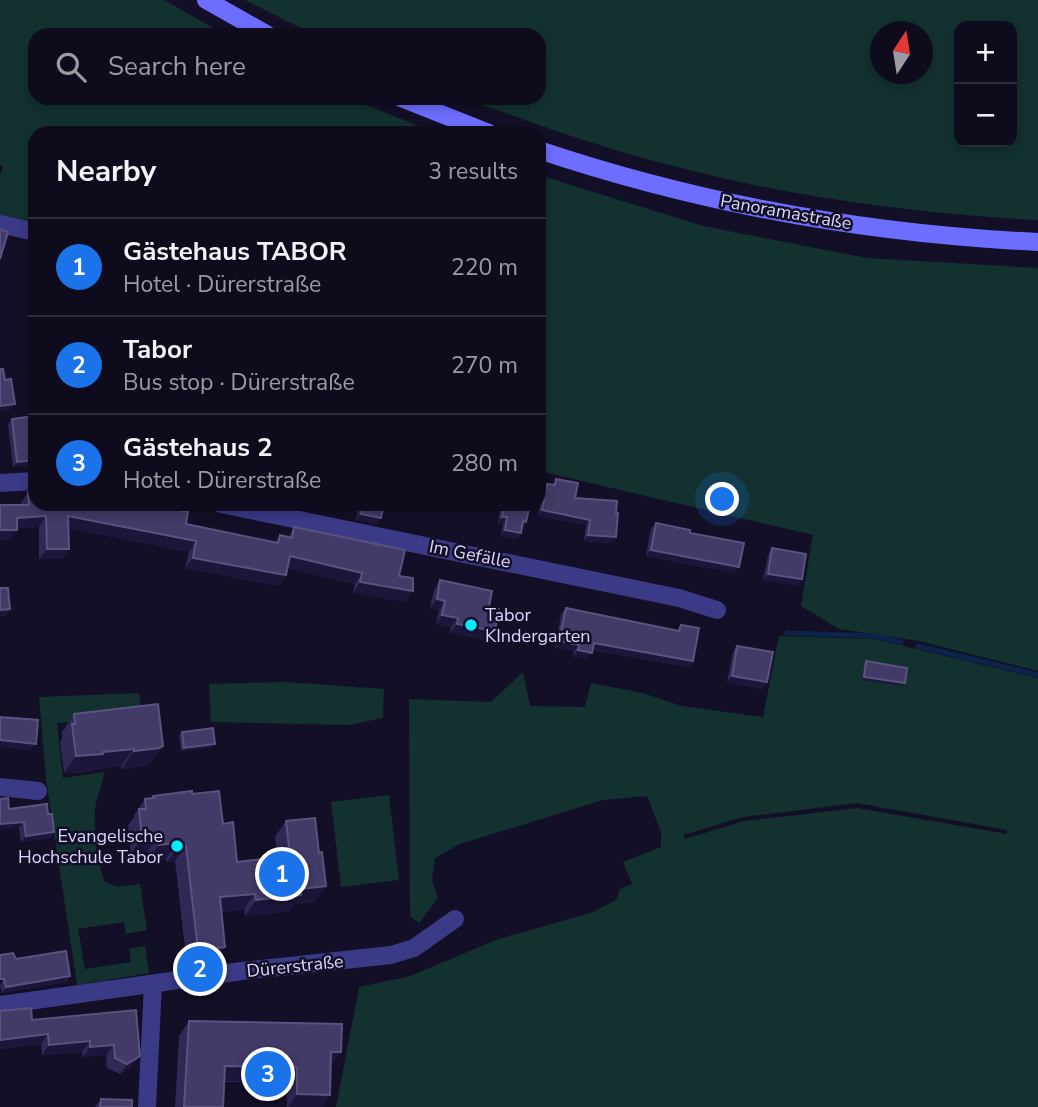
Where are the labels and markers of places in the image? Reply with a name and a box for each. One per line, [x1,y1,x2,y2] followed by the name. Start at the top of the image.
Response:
[485,603,591,648] place label: Tabor KIndergarten
[463,617,479,633] marker: Tabor KIndergarten
[18,824,164,869] place label: Evangelische Hochschule Tabor
[169,838,185,854] marker: Evangelische Hochschule Tabor
[259,848,305,900] pin: 1
[177,943,223,995] pin: 2
[245,1048,291,1100] pin: 3

